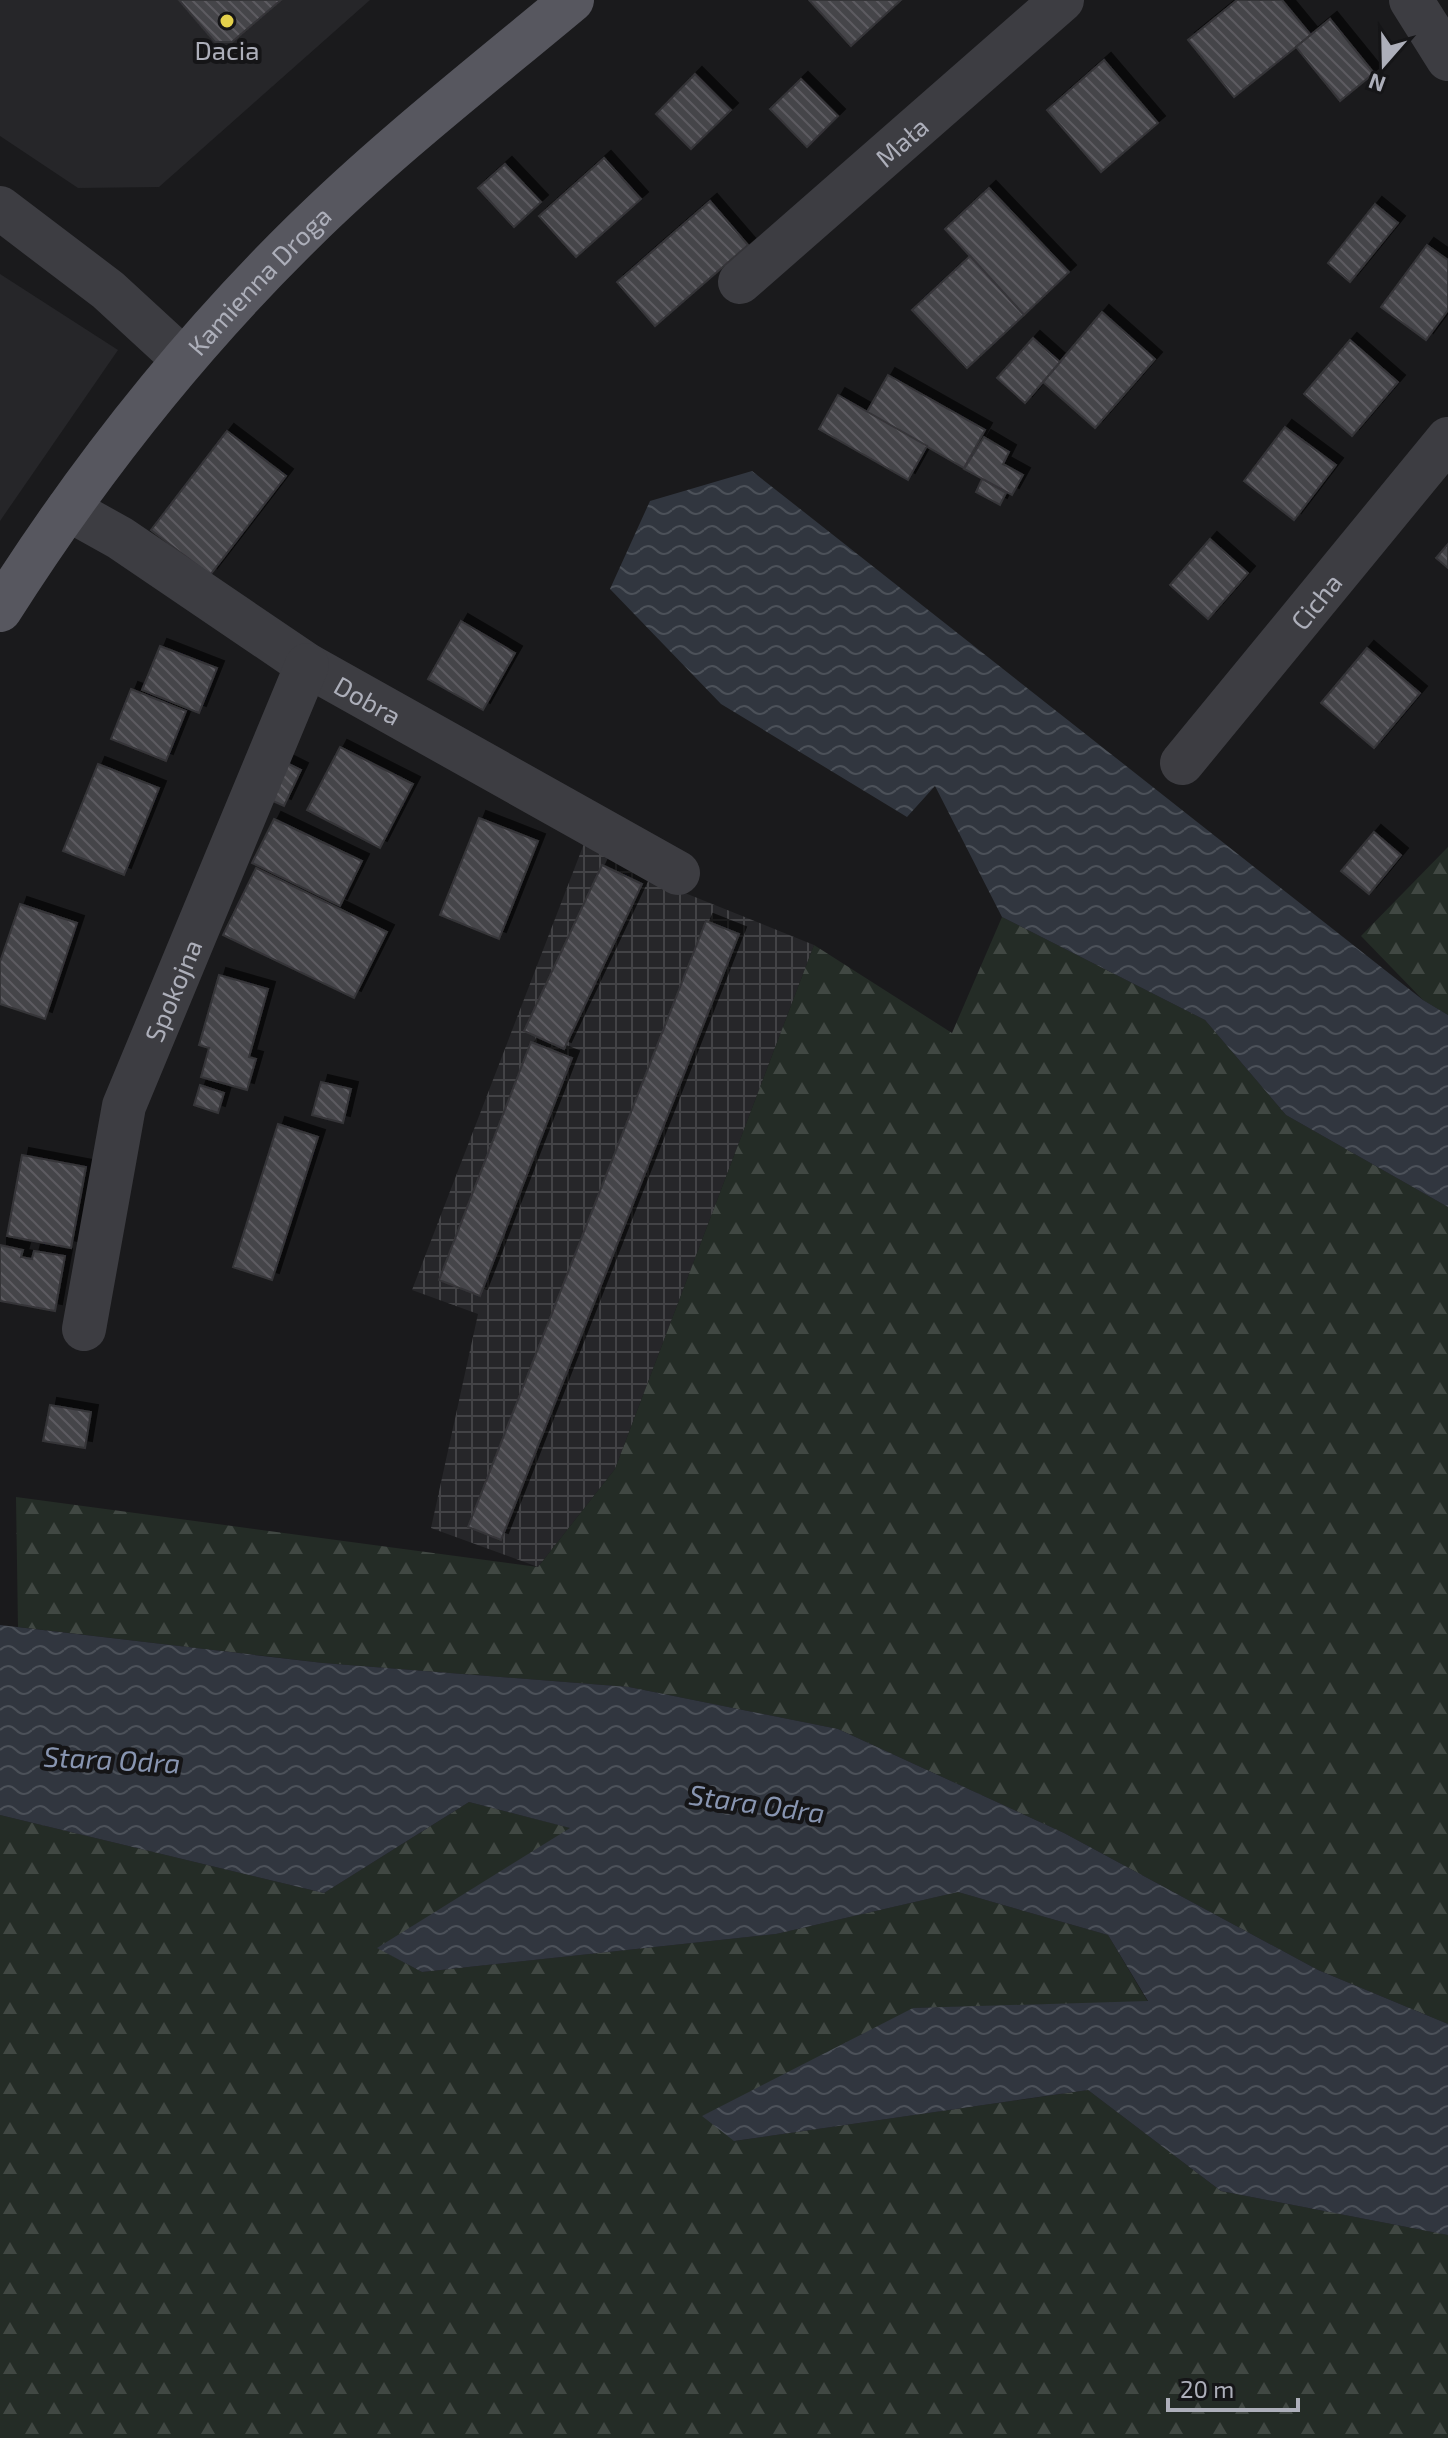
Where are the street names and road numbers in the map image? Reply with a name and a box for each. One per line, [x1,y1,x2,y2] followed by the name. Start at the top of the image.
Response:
[868,110,934,172] street label: Mała
[180,199,336,361] street label: Kamienna Droga
[1283,566,1347,635] street label: Cicha
[330,668,407,730] street label: Dobra
[137,934,207,1046] street label: Spokojna

